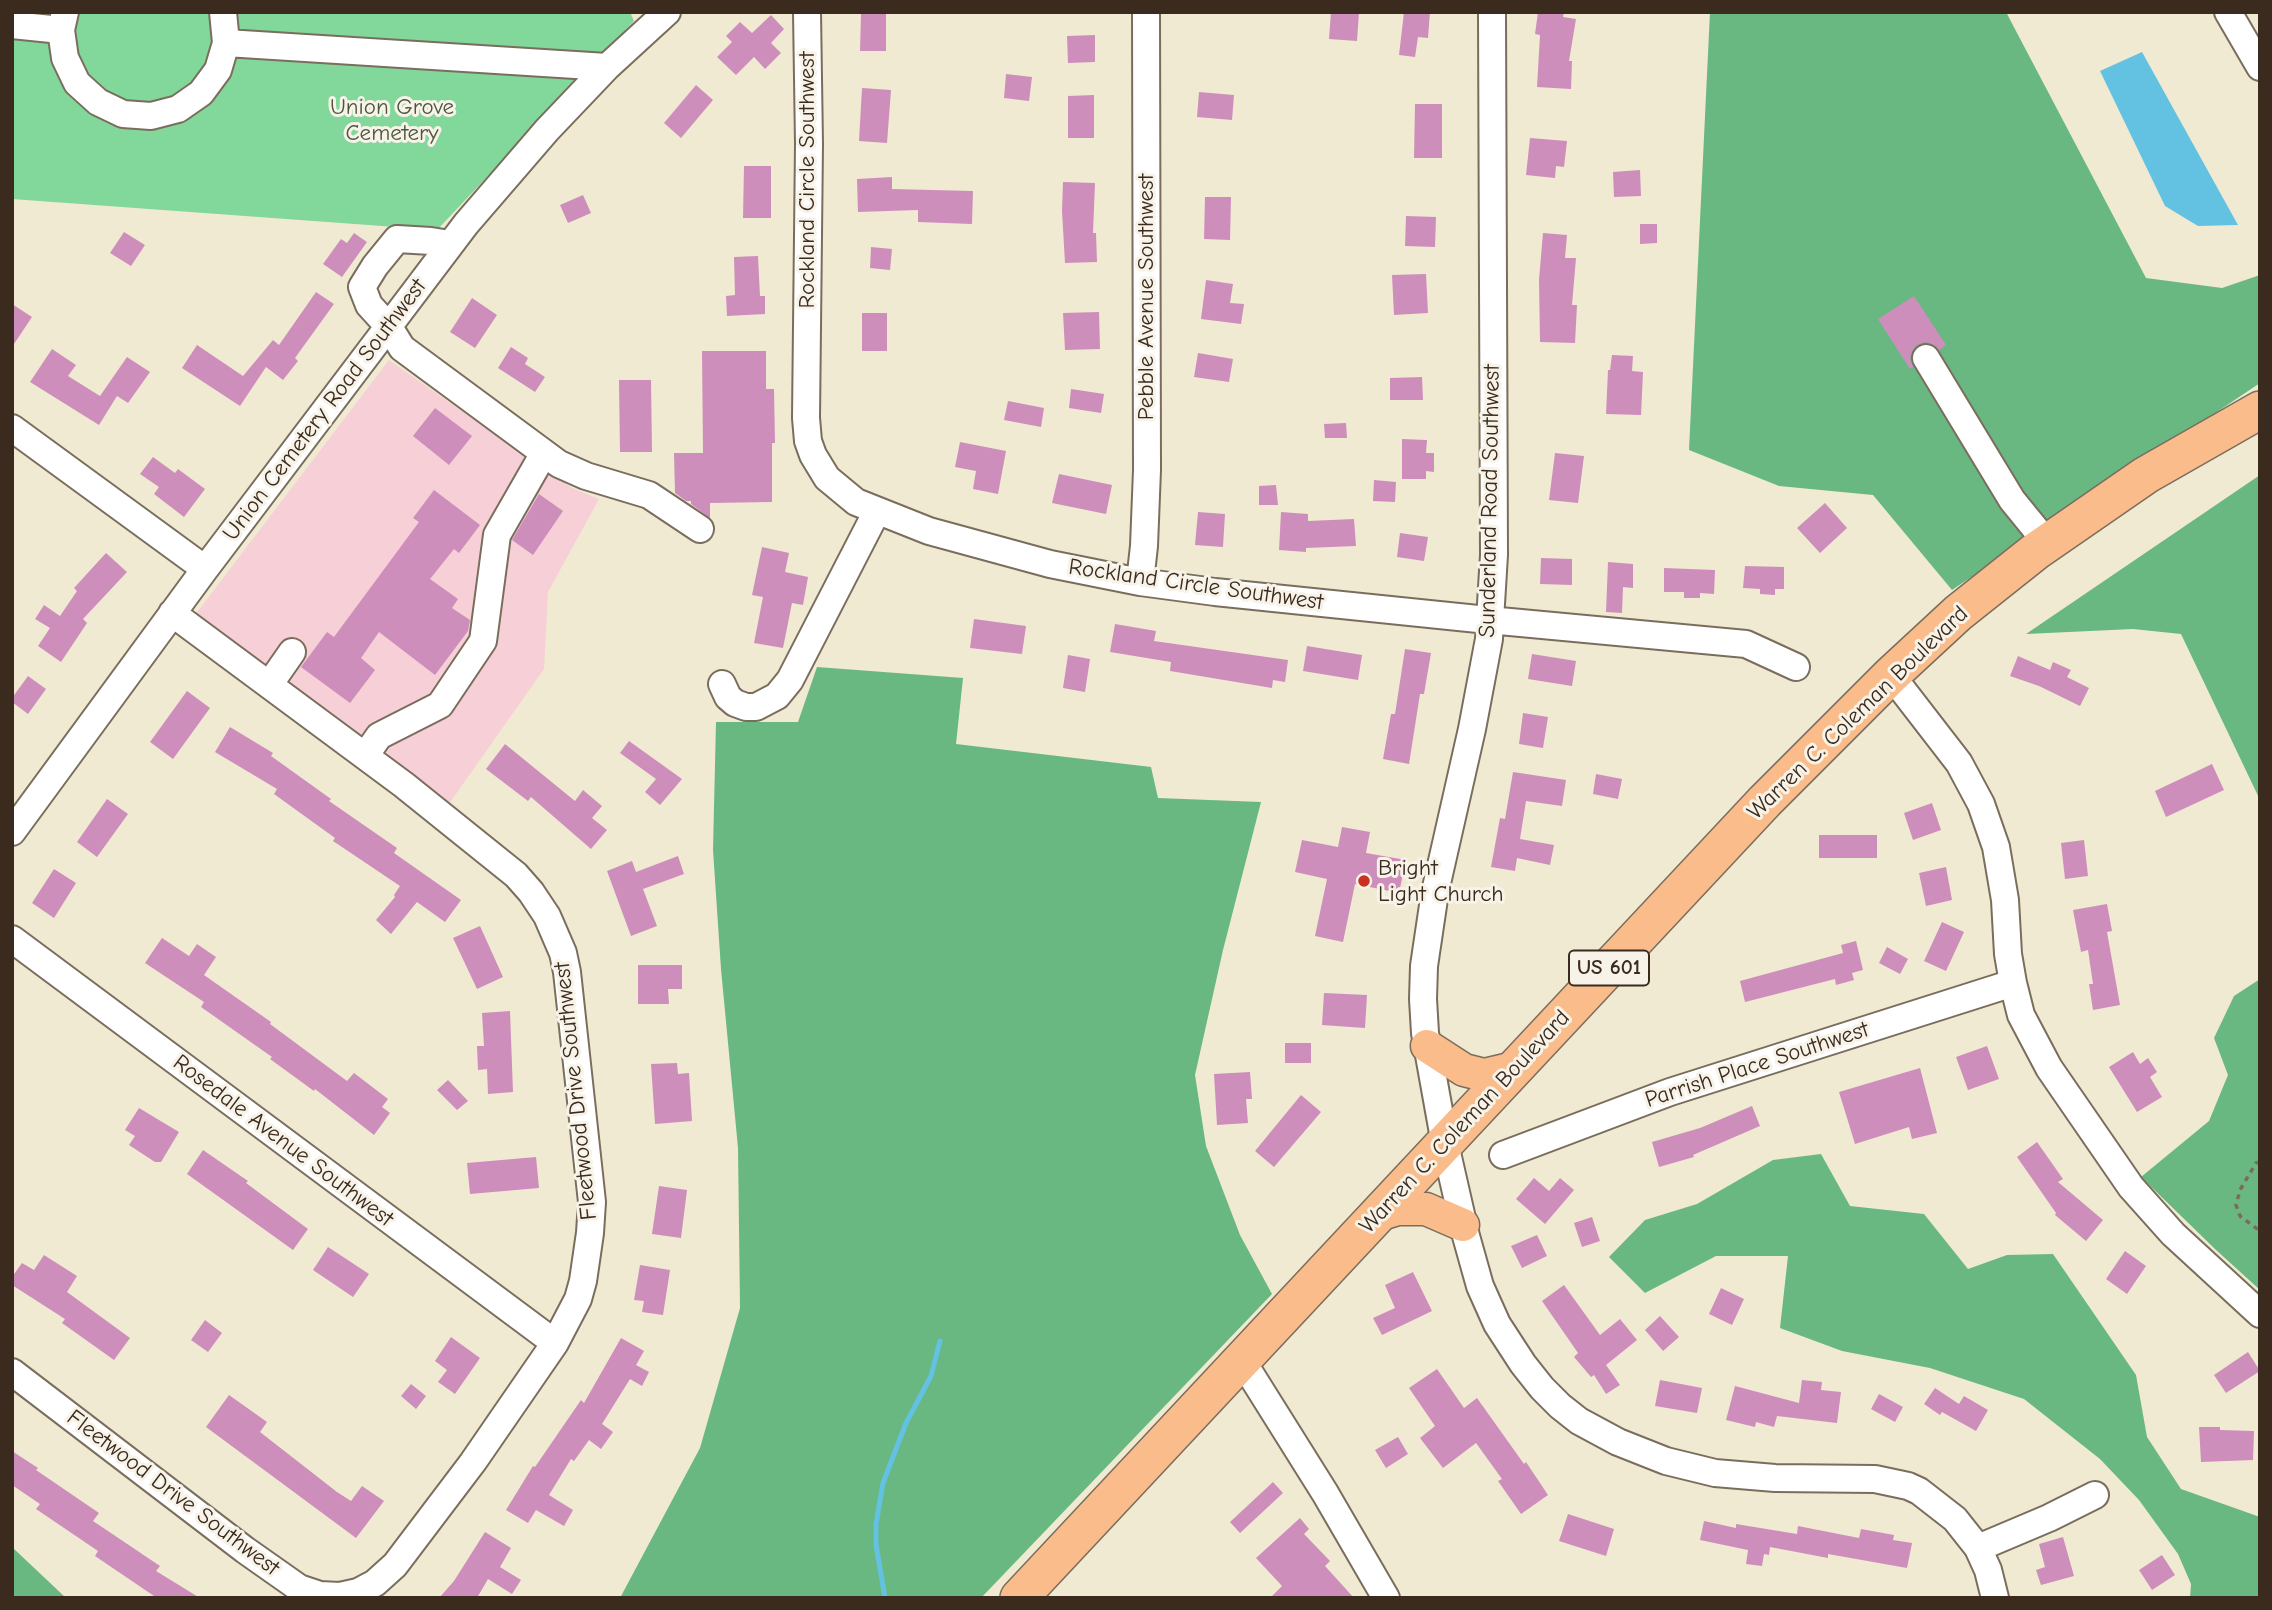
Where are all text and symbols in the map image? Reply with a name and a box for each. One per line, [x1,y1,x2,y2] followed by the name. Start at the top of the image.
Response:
[793,52,821,308] street label: Rockland Circle Southwest
[330,93,454,147] park label: Union Grove Cemetery
[1132,174,1160,420] street label: Pebble Avenue Southwest
[217,274,433,546] street label: Union Cemetery Road Southwest
[1474,364,1506,638] street label: Sunderland Road Southwest
[1067,553,1325,617] street label: Rockland Circle Southwest
[1742,600,1974,826] street label: Warren C. Coleman Boulevard
[1378,854,1504,908] place label: Bright Light Church
[1356,873,1372,889] marker: Bright Light Church
[1569,950,1649,986] road number: US 601
[549,961,603,1221] street label: Fleetwood Drive Southwest
[1354,1004,1576,1240] street label: Warren C. Coleman Boulevard
[1642,1016,1872,1114] street label: Parrish Place Southwest
[167,1049,399,1233] street label: Rosedale Avenue Southwest
[61,1404,285,1582] street label: Fleetwood Drive Southwest

